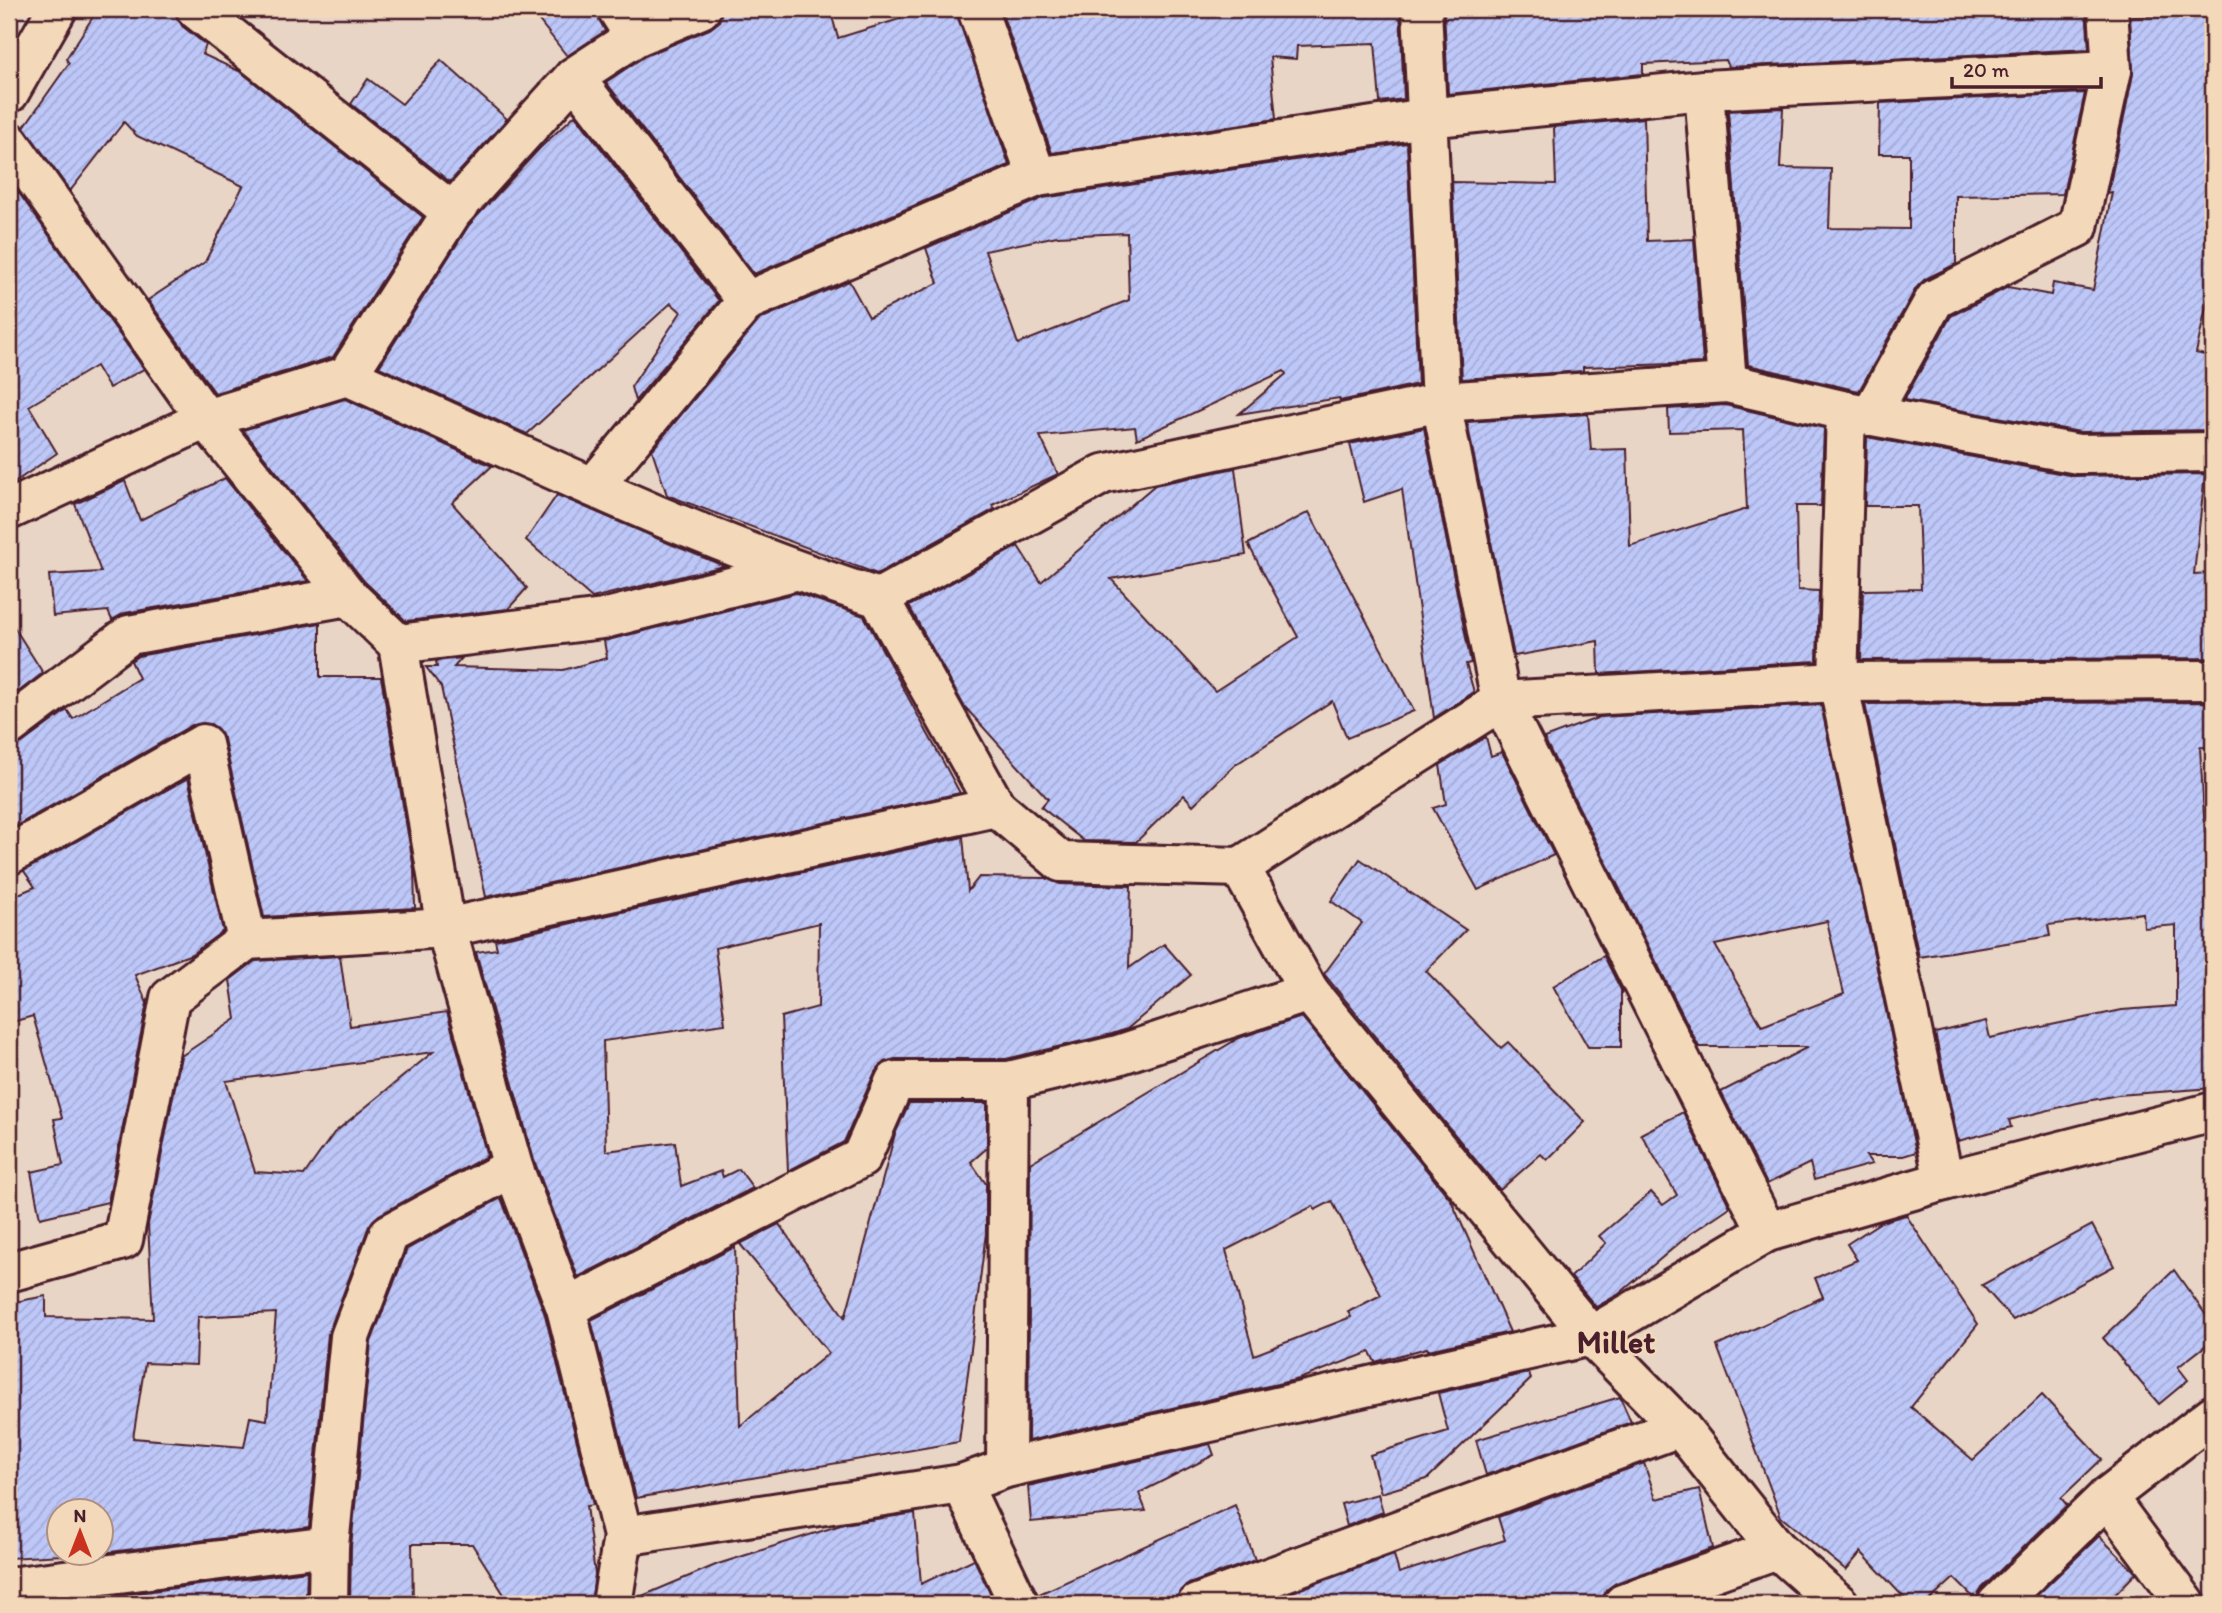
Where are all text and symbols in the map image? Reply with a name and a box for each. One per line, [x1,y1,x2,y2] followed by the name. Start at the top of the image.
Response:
[1952,46,2101,90] scale bar
[1963,57,2010,82] text: 20 m
[1577,1323,1655,1361] district label: Millet
[46,1498,116,1568] north arrow
[74,1504,86,1527] text: N

